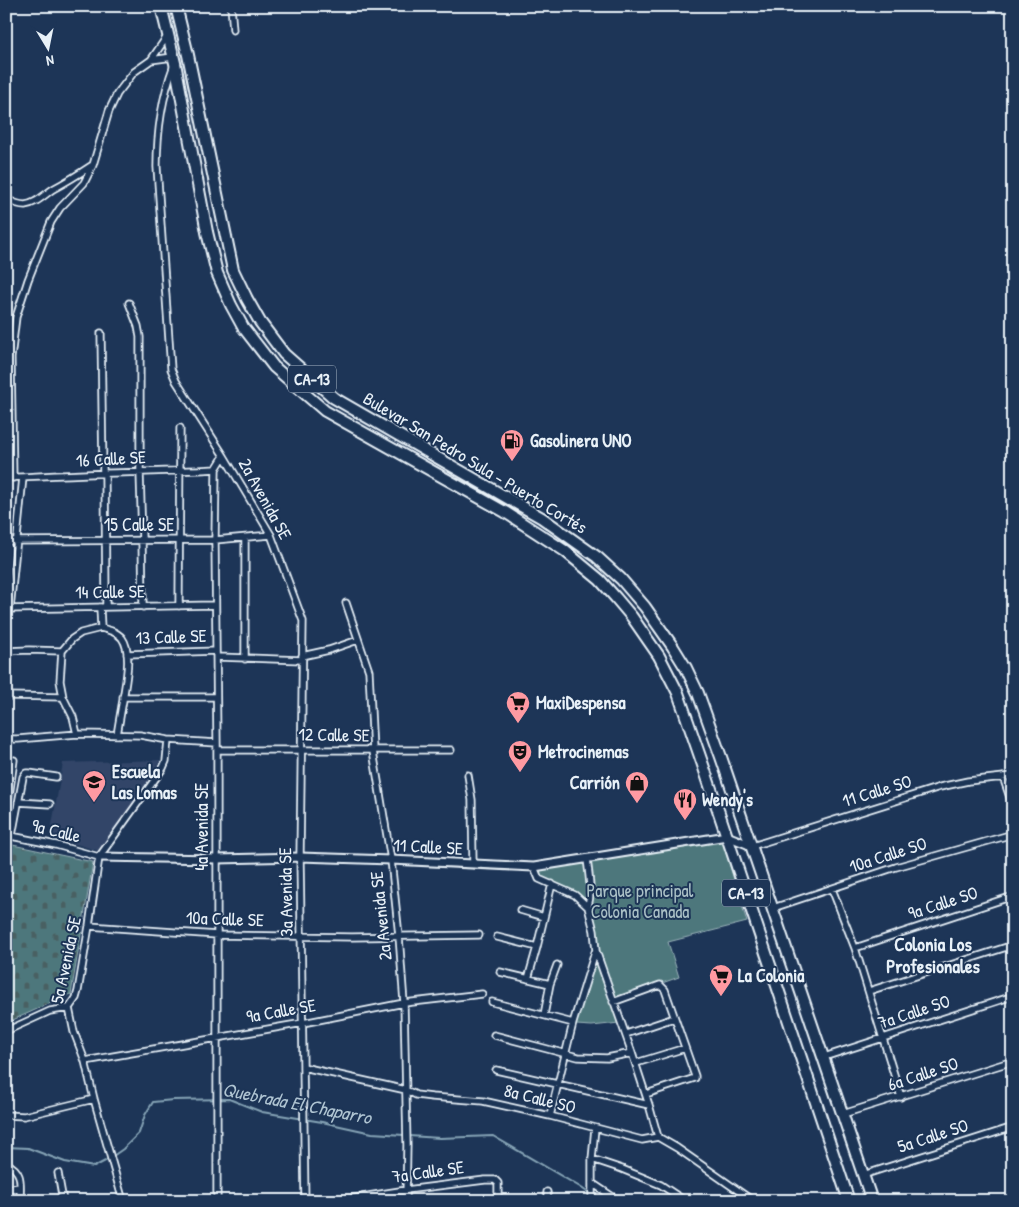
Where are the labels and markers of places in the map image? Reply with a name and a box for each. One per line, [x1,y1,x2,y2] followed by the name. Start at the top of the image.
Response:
[499,428,525,462] fuel station icon: Gasolinera UNO
[530,428,632,453] place label: Gasolinera UNO
[505,690,531,724] supermarket icon: MaxiDespensa
[536,690,626,716] place label: MaxiDespensa
[507,739,533,773] theatre icon: Metrocinemas
[538,739,629,764] place label: Metrocinemas
[112,759,177,805] place label: Escuela Las Lomas
[81,769,107,803] school or university icon: Escuela Las Lomas
[570,770,620,795] place label: Carrión
[624,770,650,804] shop icon: Carrión
[672,787,698,821] restaurant icon: Wendy's
[702,787,753,813] place label: Wendy's
[708,963,734,997] supermarket icon: La Colonia
[738,963,805,988] place label: La Colonia

